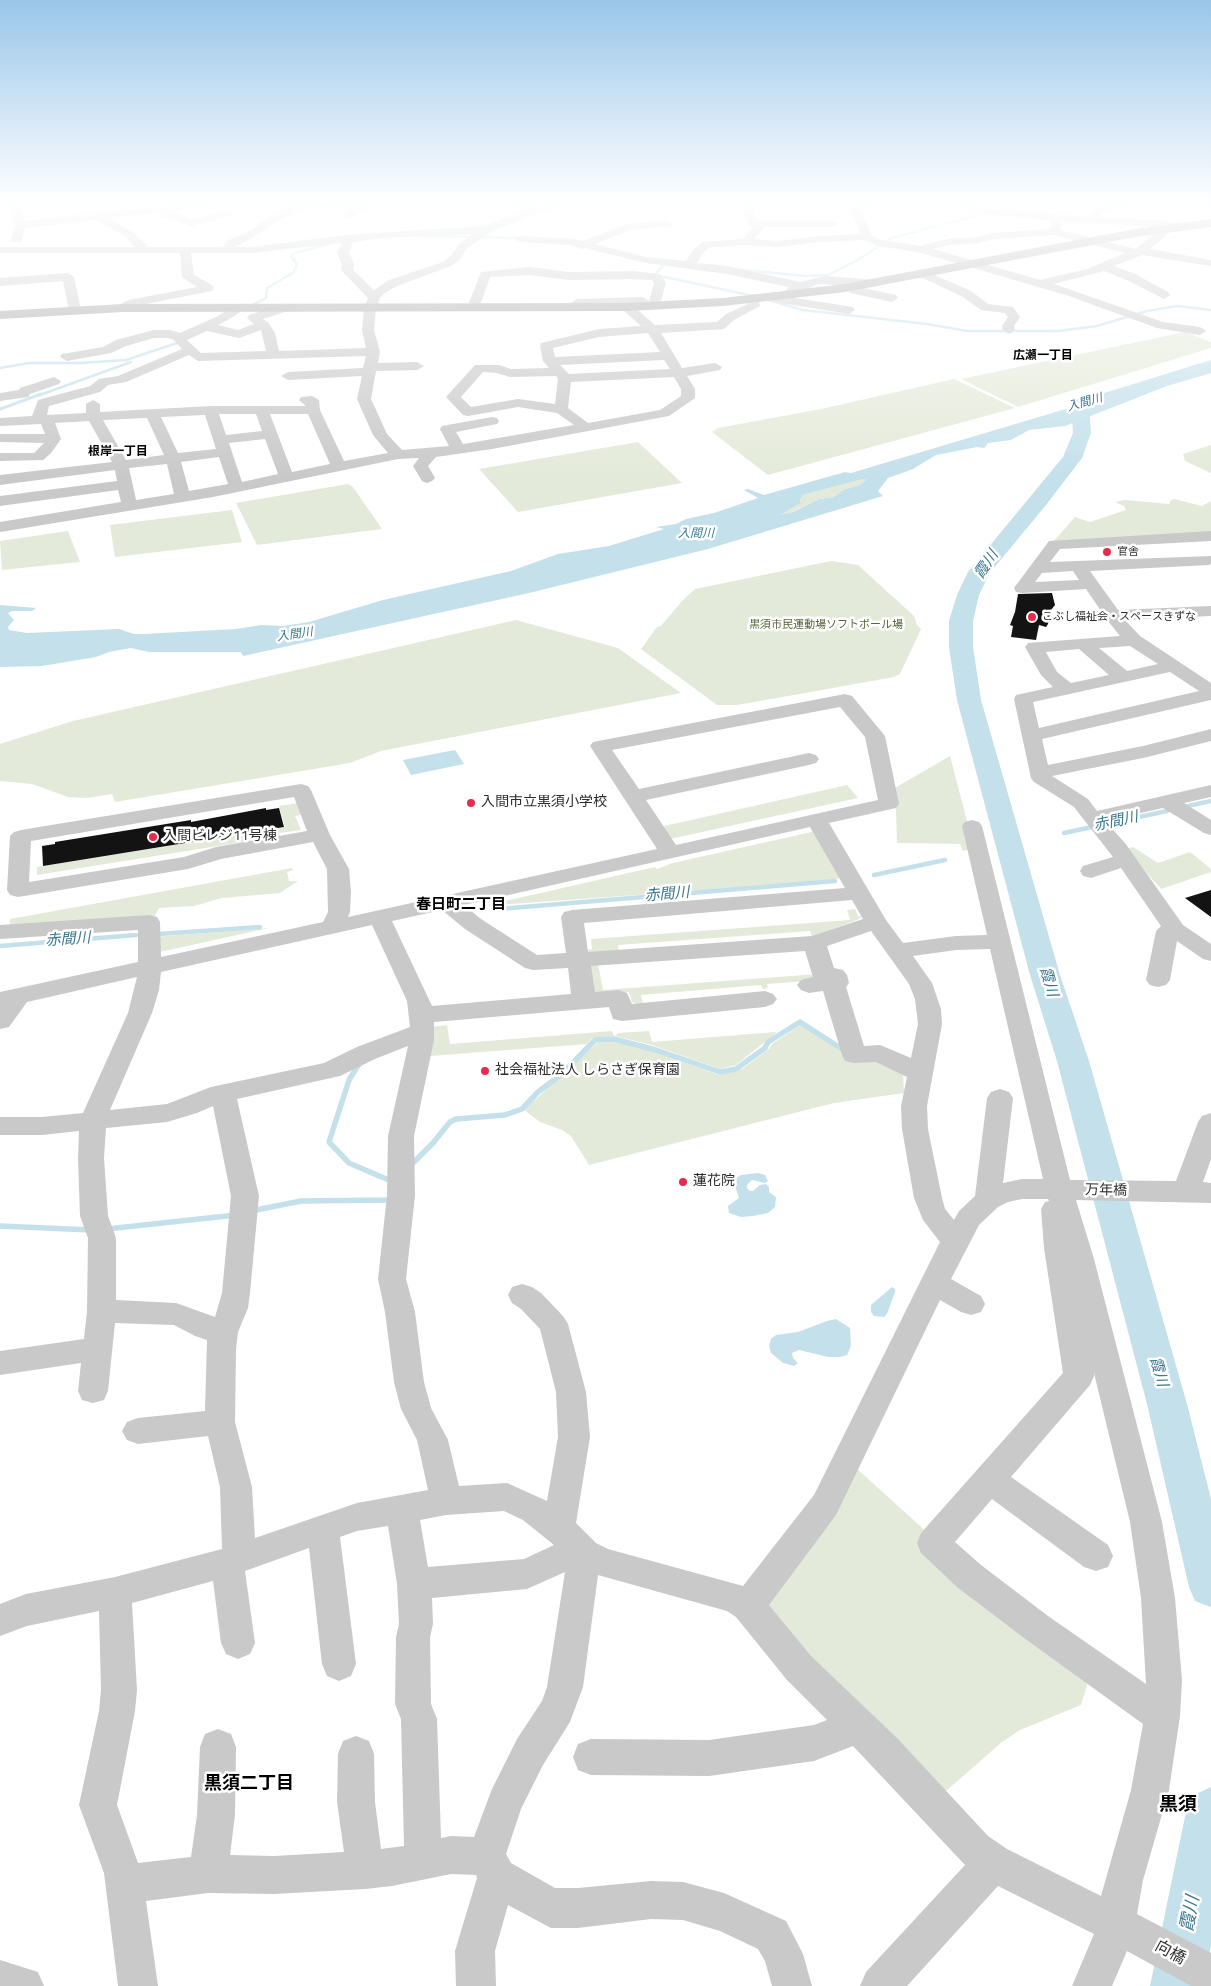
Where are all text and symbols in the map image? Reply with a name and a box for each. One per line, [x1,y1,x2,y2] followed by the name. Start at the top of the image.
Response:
[1013,349,1073,363] district label: 広瀬一丁目
[1066,391,1104,415] water label: 入間川
[88,445,148,459] district label: 根岸一丁目
[678,527,714,541] water label: 入間川
[1117,545,1139,559] place label: 官舎
[1101,546,1113,558] marker: 官舎
[971,548,1003,582] water label: 霞川
[1042,610,1196,624] place label: こぶし福祉会・スペースきずな
[1026,611,1038,623] marker: こぶし福祉会・スペースきずな
[749,618,903,632] park label: 黒須市民運動場ソフトボール場
[276,625,314,645] water label: 入間川
[481,795,607,811] place label: 入間市立黒須小学校
[465,797,477,809] marker: 入間市立黒須小学校
[1092,809,1140,835] water label: 赤間川
[163,829,277,845] place label: 入間ビレジ11号棟
[147,831,159,843] marker: 入間ビレジ11号棟
[644,884,690,906] water label: 赤間川
[416,896,506,914] district label: 春日町二丁目
[45,929,91,951] water label: 赤間川
[1035,965,1061,999] water label: 霞川
[495,1063,680,1079] place label: 社会福祉法人 しらさぎ保育園
[479,1065,491,1077] marker: 社会福祉法人 しらさぎ保育園
[693,1174,735,1190] place label: 蓮花院
[677,1176,689,1188] marker: 蓮花院
[1085,1182,1127,1200] street label: 万年橋
[1145,1355,1171,1389] water label: 霞川
[204,1774,294,1796] district label: 黒須二丁目
[1159,1794,1197,1816] district label: 黒須
[1177,1894,1205,1934] water label: 霞川
[1151,1937,1189,1969] street label: 向橋

